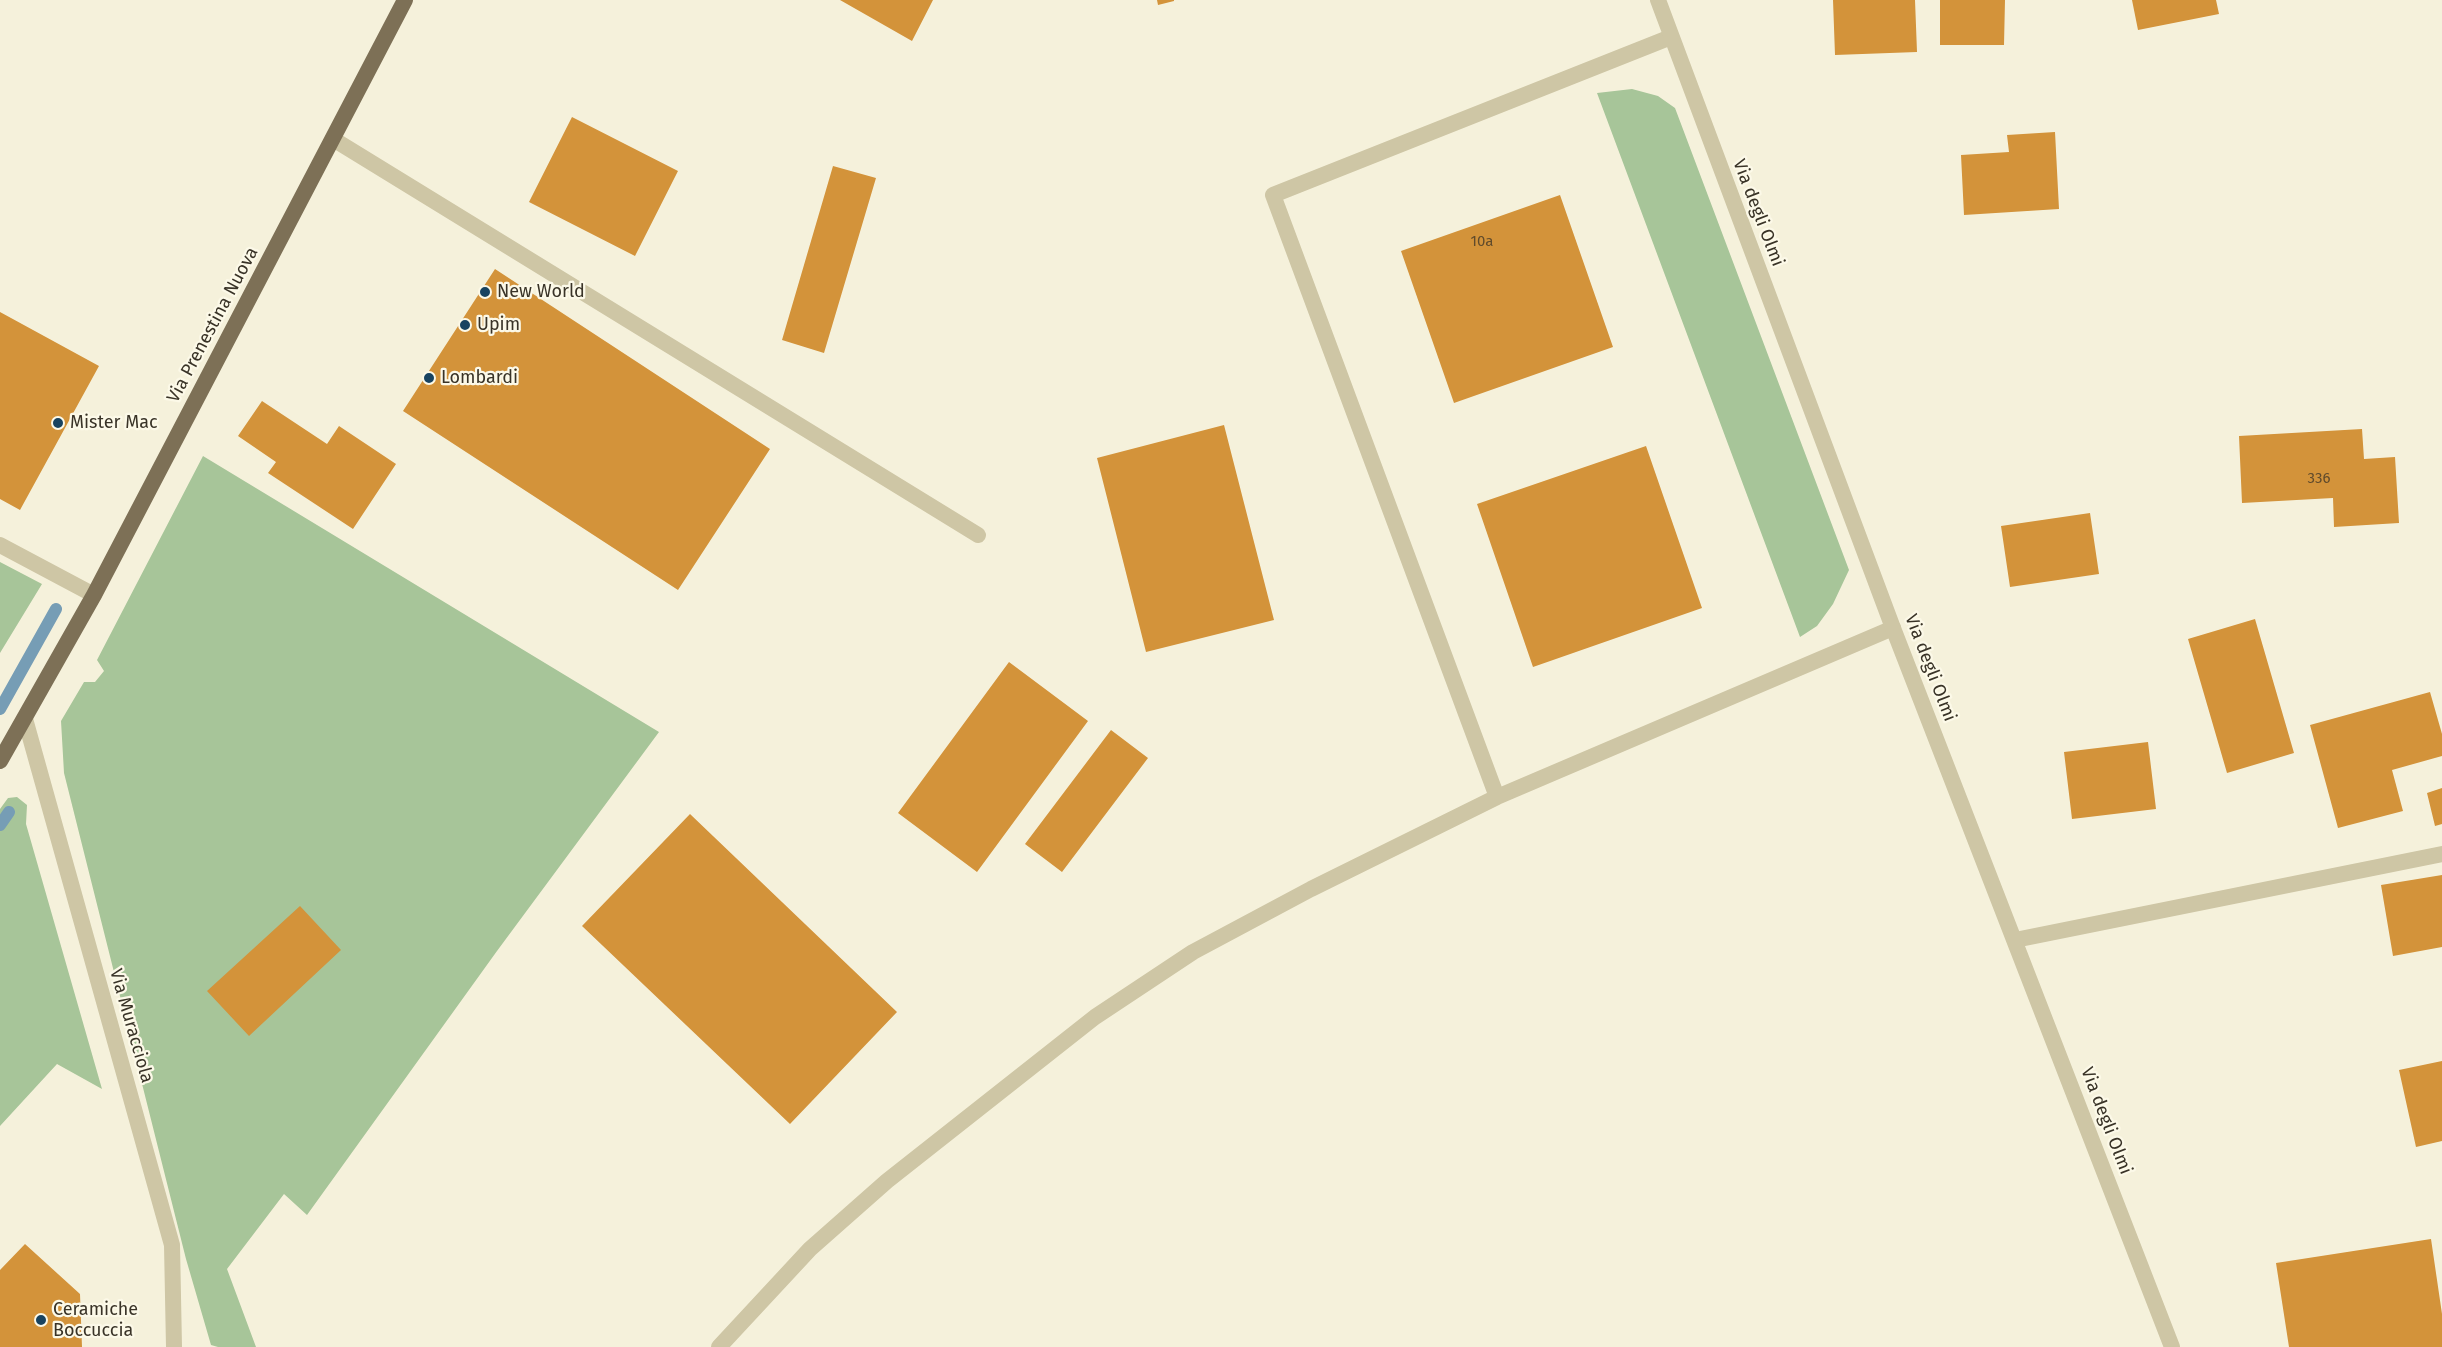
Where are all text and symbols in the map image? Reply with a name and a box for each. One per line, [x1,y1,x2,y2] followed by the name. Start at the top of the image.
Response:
[1728,156,1788,270] street label: Via degli Olmi
[1470,233,1494,251] house number: 10a
[163,244,263,406] street label: Via Prenestina Nuova
[497,281,585,303] place label: New World
[478,285,492,299] marker: New World
[477,314,520,336] place label: Upim
[458,318,472,332] marker: Upim
[441,367,518,389] place label: Lombardi
[422,371,436,385] marker: Lombardi
[70,412,158,434] place label: Mister Mac
[51,416,65,430] marker: Mister Mac
[2308,470,2330,488] house number: 336
[1900,611,1960,725] street label: Via degli Olmi
[104,966,158,1086] street label: Via Muracciola
[2076,1064,2136,1178] street label: Via degli Olmi
[53,1299,138,1342] place label: Ceramiche Boccuccia
[34,1313,48,1327] marker: Ceramiche Boccuccia

